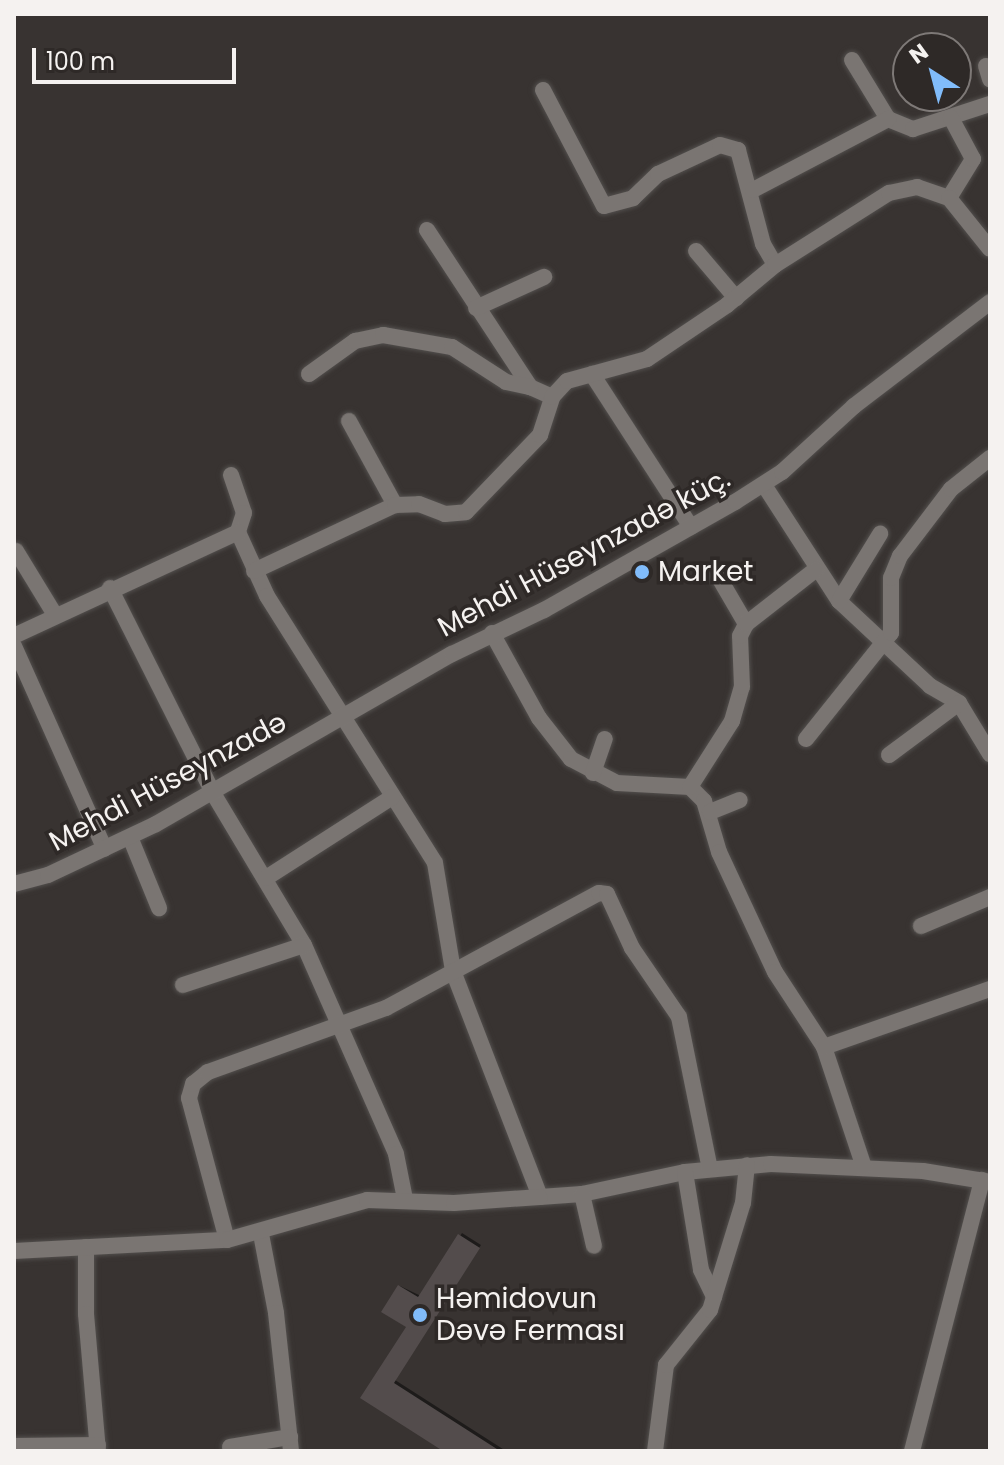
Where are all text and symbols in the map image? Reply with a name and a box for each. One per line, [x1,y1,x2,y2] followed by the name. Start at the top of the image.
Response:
[36,32,240,82] scale bar
[892,32,972,112] north arrow
[903,36,935,71] text: N
[46,45,115,78] text: 100 m
[432,462,736,644] street label: Mehdi Hüseynzadə küç.
[658,555,753,589] place label: Market
[633,563,651,581] marker: Market
[44,705,292,859] street label: Mehdi Hüseynzadə
[436,1282,625,1348] place label: Həmidovun Dəvə Ferması
[411,1306,429,1324] marker: Həmidovun Dəvə Ferması

